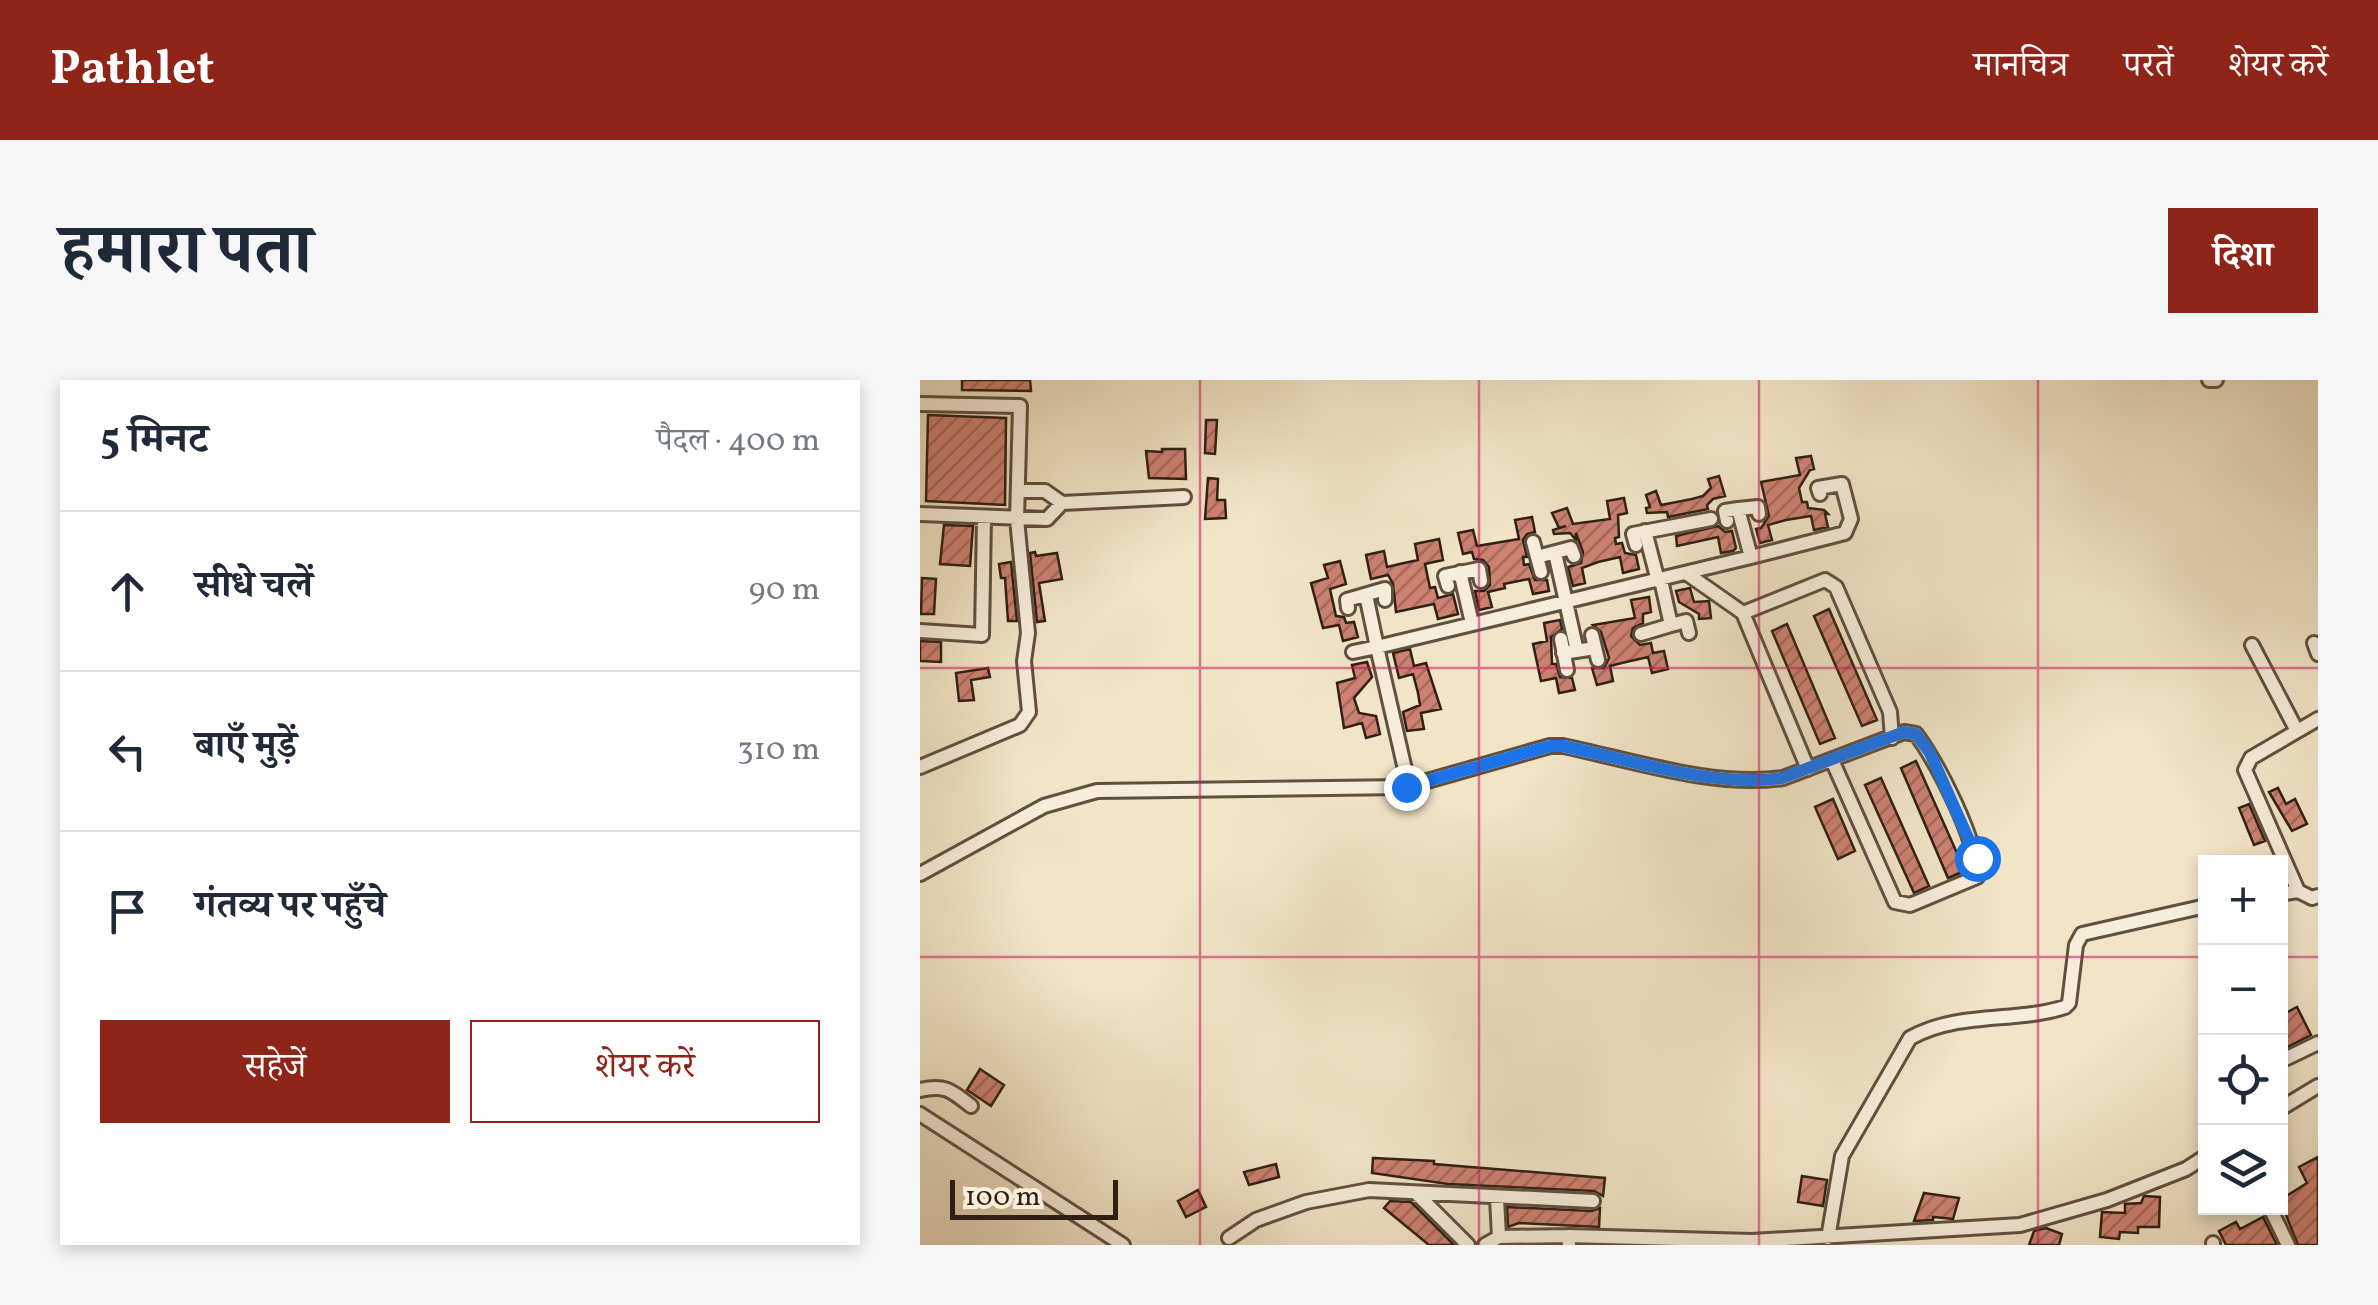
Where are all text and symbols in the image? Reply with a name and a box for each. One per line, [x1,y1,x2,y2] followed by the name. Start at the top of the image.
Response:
[50,37,215,104] text: Pathlet
[1973,43,2068,91] text: मानचित्र
[2123,43,2173,91] text: परतें
[2228,43,2328,91] text: शेयर करें
[60,205,312,303] text: हमारा पता
[2168,208,2318,313] button: दिशा
[100,412,208,471] text: 5 मिनट
[656,420,820,464] text: पैदल · 400 m
[195,561,313,614] text: सीधे चलें
[100,564,155,619] icon: ahead
[749,569,820,613] text: 90 m
[195,721,297,774] text: बाएँ मुड़ें
[100,724,155,779] icon: left
[737,729,820,773] text: 310 m
[1384,765,1430,811] route end
[1955,836,2001,882] route start
[2198,855,2288,1215] map controls
[2198,855,2288,945] button: +
[195,881,386,934] text: गंतव्य पर पहुँचे
[100,884,155,939] icon: arrive
[2198,945,2288,1035] button: −
[100,1020,450,1123] button: सहेजें
[470,1020,820,1123] button: शेयर करें
[2198,1035,2288,1125] button: locate
[2198,1125,2288,1215] button: layers
[950,1175,1118,1220] scale bar
[965,1178,1040,1217] text: 100 m

